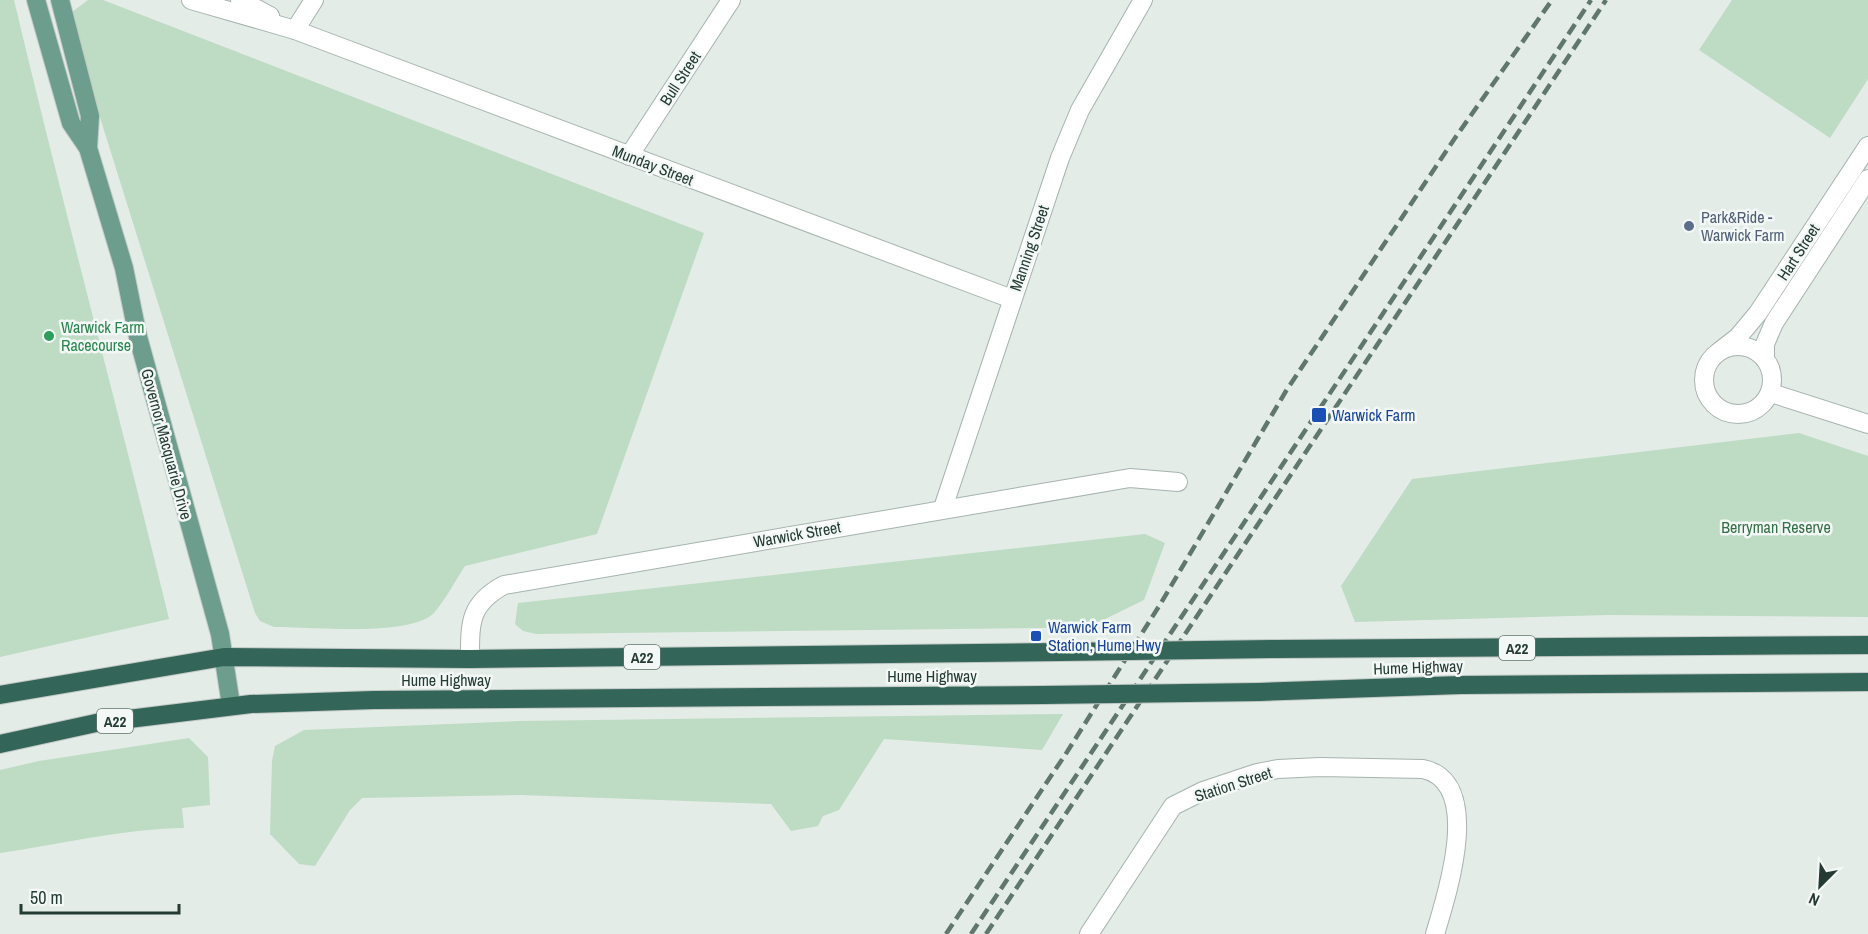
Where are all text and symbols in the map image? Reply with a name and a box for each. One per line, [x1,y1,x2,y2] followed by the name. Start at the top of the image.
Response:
[654,46,706,109] street label: Bull Street
[609,139,697,191] street label: Munday Street
[1004,202,1054,294] street label: Manning Street
[1701,206,1784,246] place label: Park&Ride - Warwick Farm
[1682,219,1696,233] marker: Park&Ride - Warwick Farm
[1771,219,1825,285] street label: Hart Street
[61,316,144,356] place label: Warwick Farm Racecourse
[42,329,56,343] marker: Warwick Farm Racecourse
[136,366,198,522] street label: Governor Macquarie Drive
[1332,404,1415,426] place label: Warwick Farm
[1310,406,1328,424] marker: Warwick Farm
[752,515,843,553] street label: Warwick Street
[1721,516,1831,538] park label: Berryman Reserve
[1048,616,1161,656] place label: Warwick Farm Station, Hume Hwy
[1029,629,1043,643] marker: Warwick Farm Station, Hume Hwy
[1499,636,1535,660] road number: A22
[624,645,660,669] road number: A22
[1373,654,1464,680] street label: Hume Highway
[887,665,977,687] street label: Hume Highway
[401,669,491,691] street label: Hume Highway
[97,709,133,733] road number: A22
[1191,761,1275,807] street label: Station Street
[1790,856,1850,916] north arrow
[21,877,178,915] scale bar
[30,885,63,910] text: 50 m
[1805,888,1823,912] text: N

